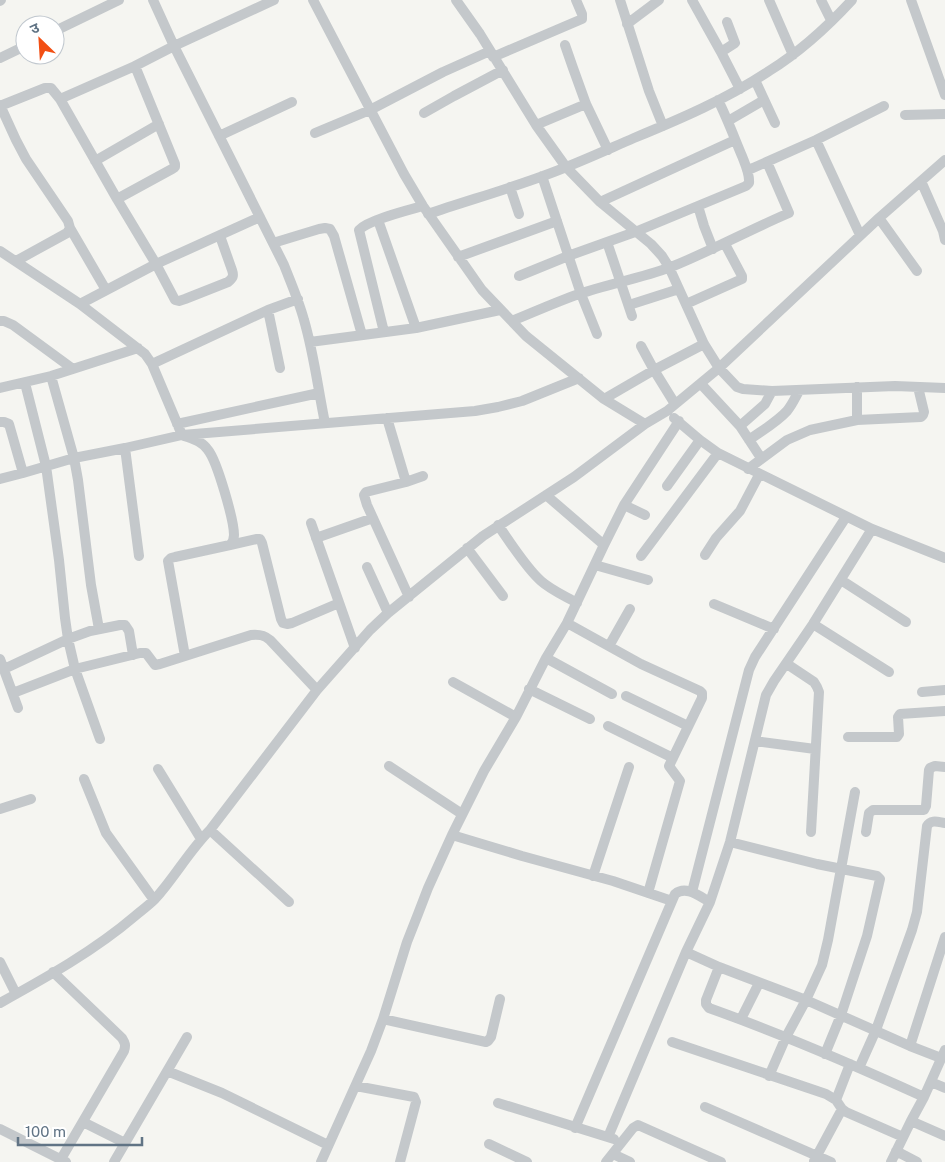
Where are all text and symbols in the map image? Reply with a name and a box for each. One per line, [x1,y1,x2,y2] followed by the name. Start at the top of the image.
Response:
[15,15,65,65] north arrow
[27,19,42,37] text: उ
[18,1114,141,1146] scale bar
[25,1123,66,1140] text: 100 m

